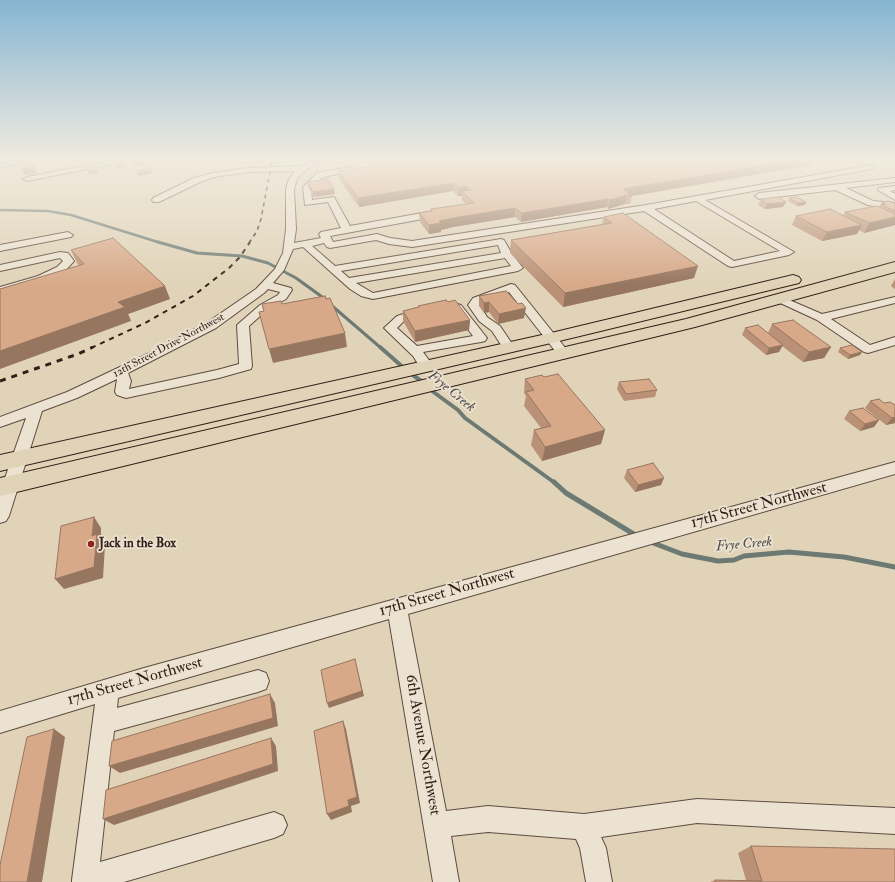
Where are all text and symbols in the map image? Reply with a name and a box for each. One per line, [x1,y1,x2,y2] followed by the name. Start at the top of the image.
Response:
[111,311,227,381] street label: 12th Street Drive Northwest
[424,368,478,416] water label: Frye Creek
[689,479,829,533] street label: 17th Street Northwest
[715,534,773,556] water label: Frye Creek
[99,536,176,552] place label: Jack in the Box
[86,539,96,549] marker: Jack in the Box
[377,564,517,622] street label: 17th Street Northwest
[65,653,205,711] street label: 17th Street Northwest
[400,673,444,817] street label: 6th Avenue Northwest

